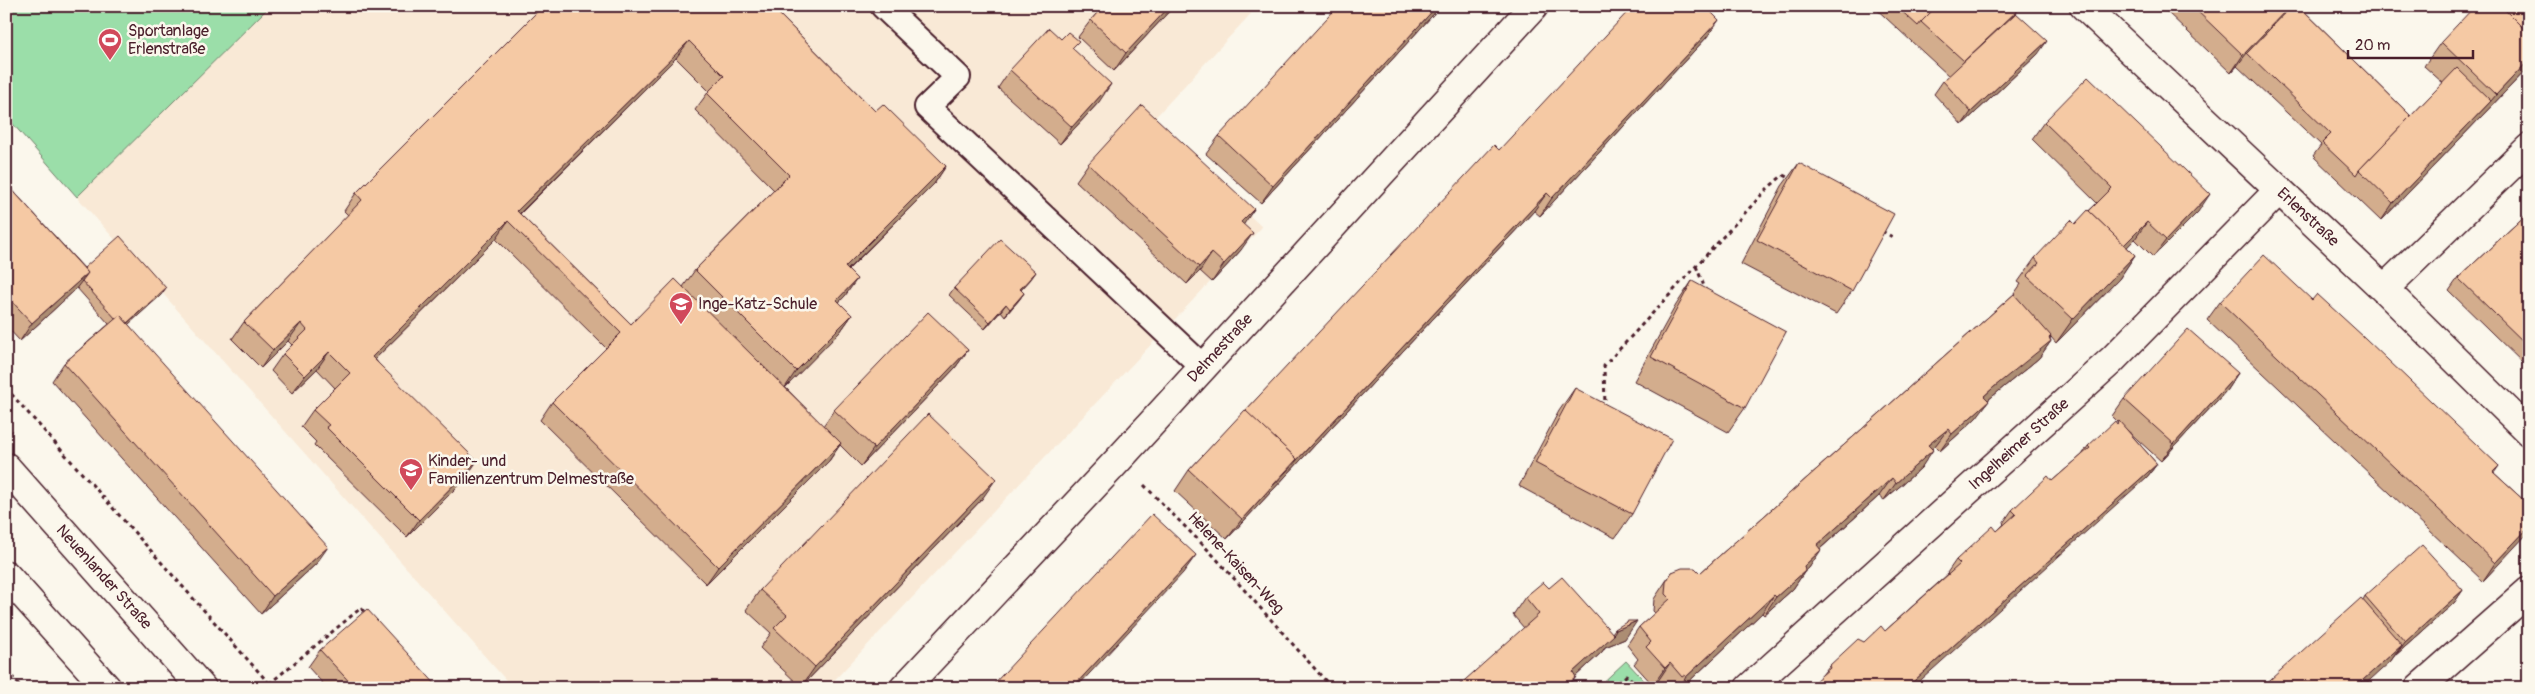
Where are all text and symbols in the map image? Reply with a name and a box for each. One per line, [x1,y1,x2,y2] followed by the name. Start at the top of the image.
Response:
[128,21,209,59] place label: Sportanlage Erlenstraße
[97,27,123,61] sports icon: Sportanlage Erlenstraße
[2348,28,2472,60] scale bar
[2355,36,2390,55] text: 20 m
[2273,183,2343,251] street label: Erlenstraße
[668,291,694,325] school or university icon: Inge-Katz-Schule
[698,294,817,314] place label: Inge-Katz-Schule
[1183,309,1257,387] street label: Delmestraße
[1965,394,2073,494] street label: Ingelheimer Straße
[428,451,634,489] place label: Kinder- und Familienzentrum Delmestraße
[398,457,424,491] school or university icon: Kinder- und Familienzentrum Delmestraße
[1183,508,1289,618] street label: Helene-Kaisen-Weg
[52,521,156,633] street label: Neuenlander Straße

